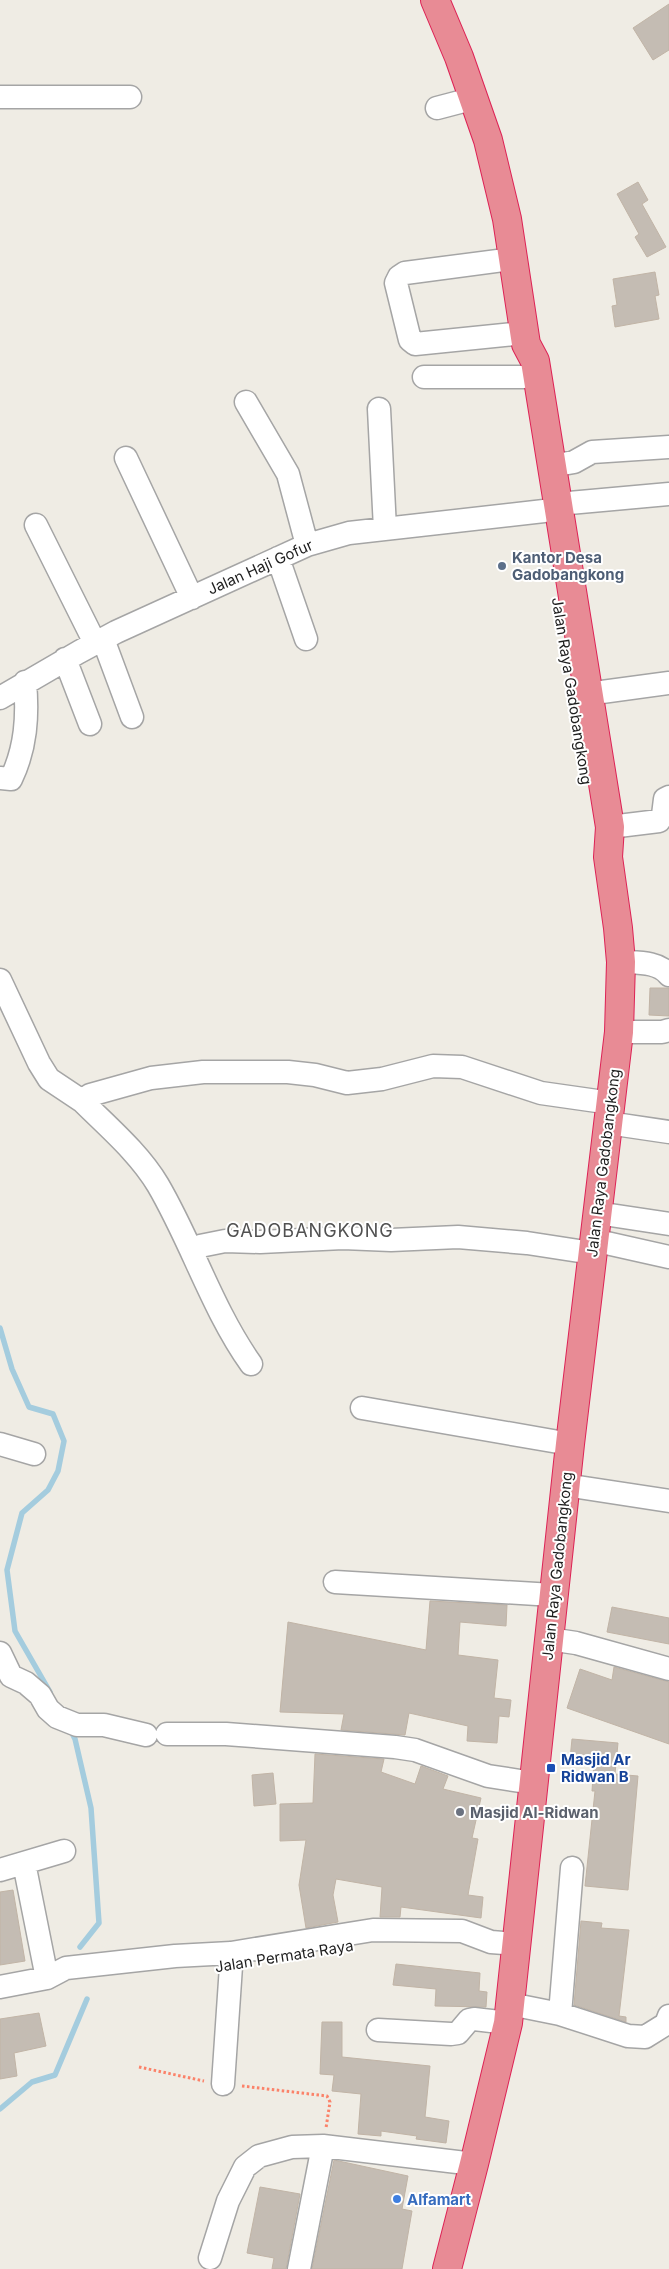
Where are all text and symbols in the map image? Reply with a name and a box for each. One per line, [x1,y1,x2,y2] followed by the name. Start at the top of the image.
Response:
[204,535,316,599] street label: Jalan Haji Gofur
[512,548,624,584] place label: Kantor Desa Gadobangkong
[496,560,508,572] marker: Kantor Desa Gadobangkong
[548,596,596,786] street label: Jalan Raya Gadobangkong
[582,1068,624,1258] street label: Jalan Raya Gadobangkong
[226,1220,394,1241] district label: GADOBANGKONG
[538,1471,576,1661] street label: Jalan Raya Gadobangkong
[561,1750,631,1786] place label: Masjid Ar Ridwan B
[545,1762,557,1774] marker: Masjid Ar Ridwan B
[470,1803,599,1822] place label: Masjid Al-Ridwan
[454,1806,466,1818] marker: Masjid Al-Ridwan
[213,1936,355,1976] street label: Jalan Permata Raya
[407,2190,471,2209] place label: Alfamart
[391,2193,403,2205] marker: Alfamart

